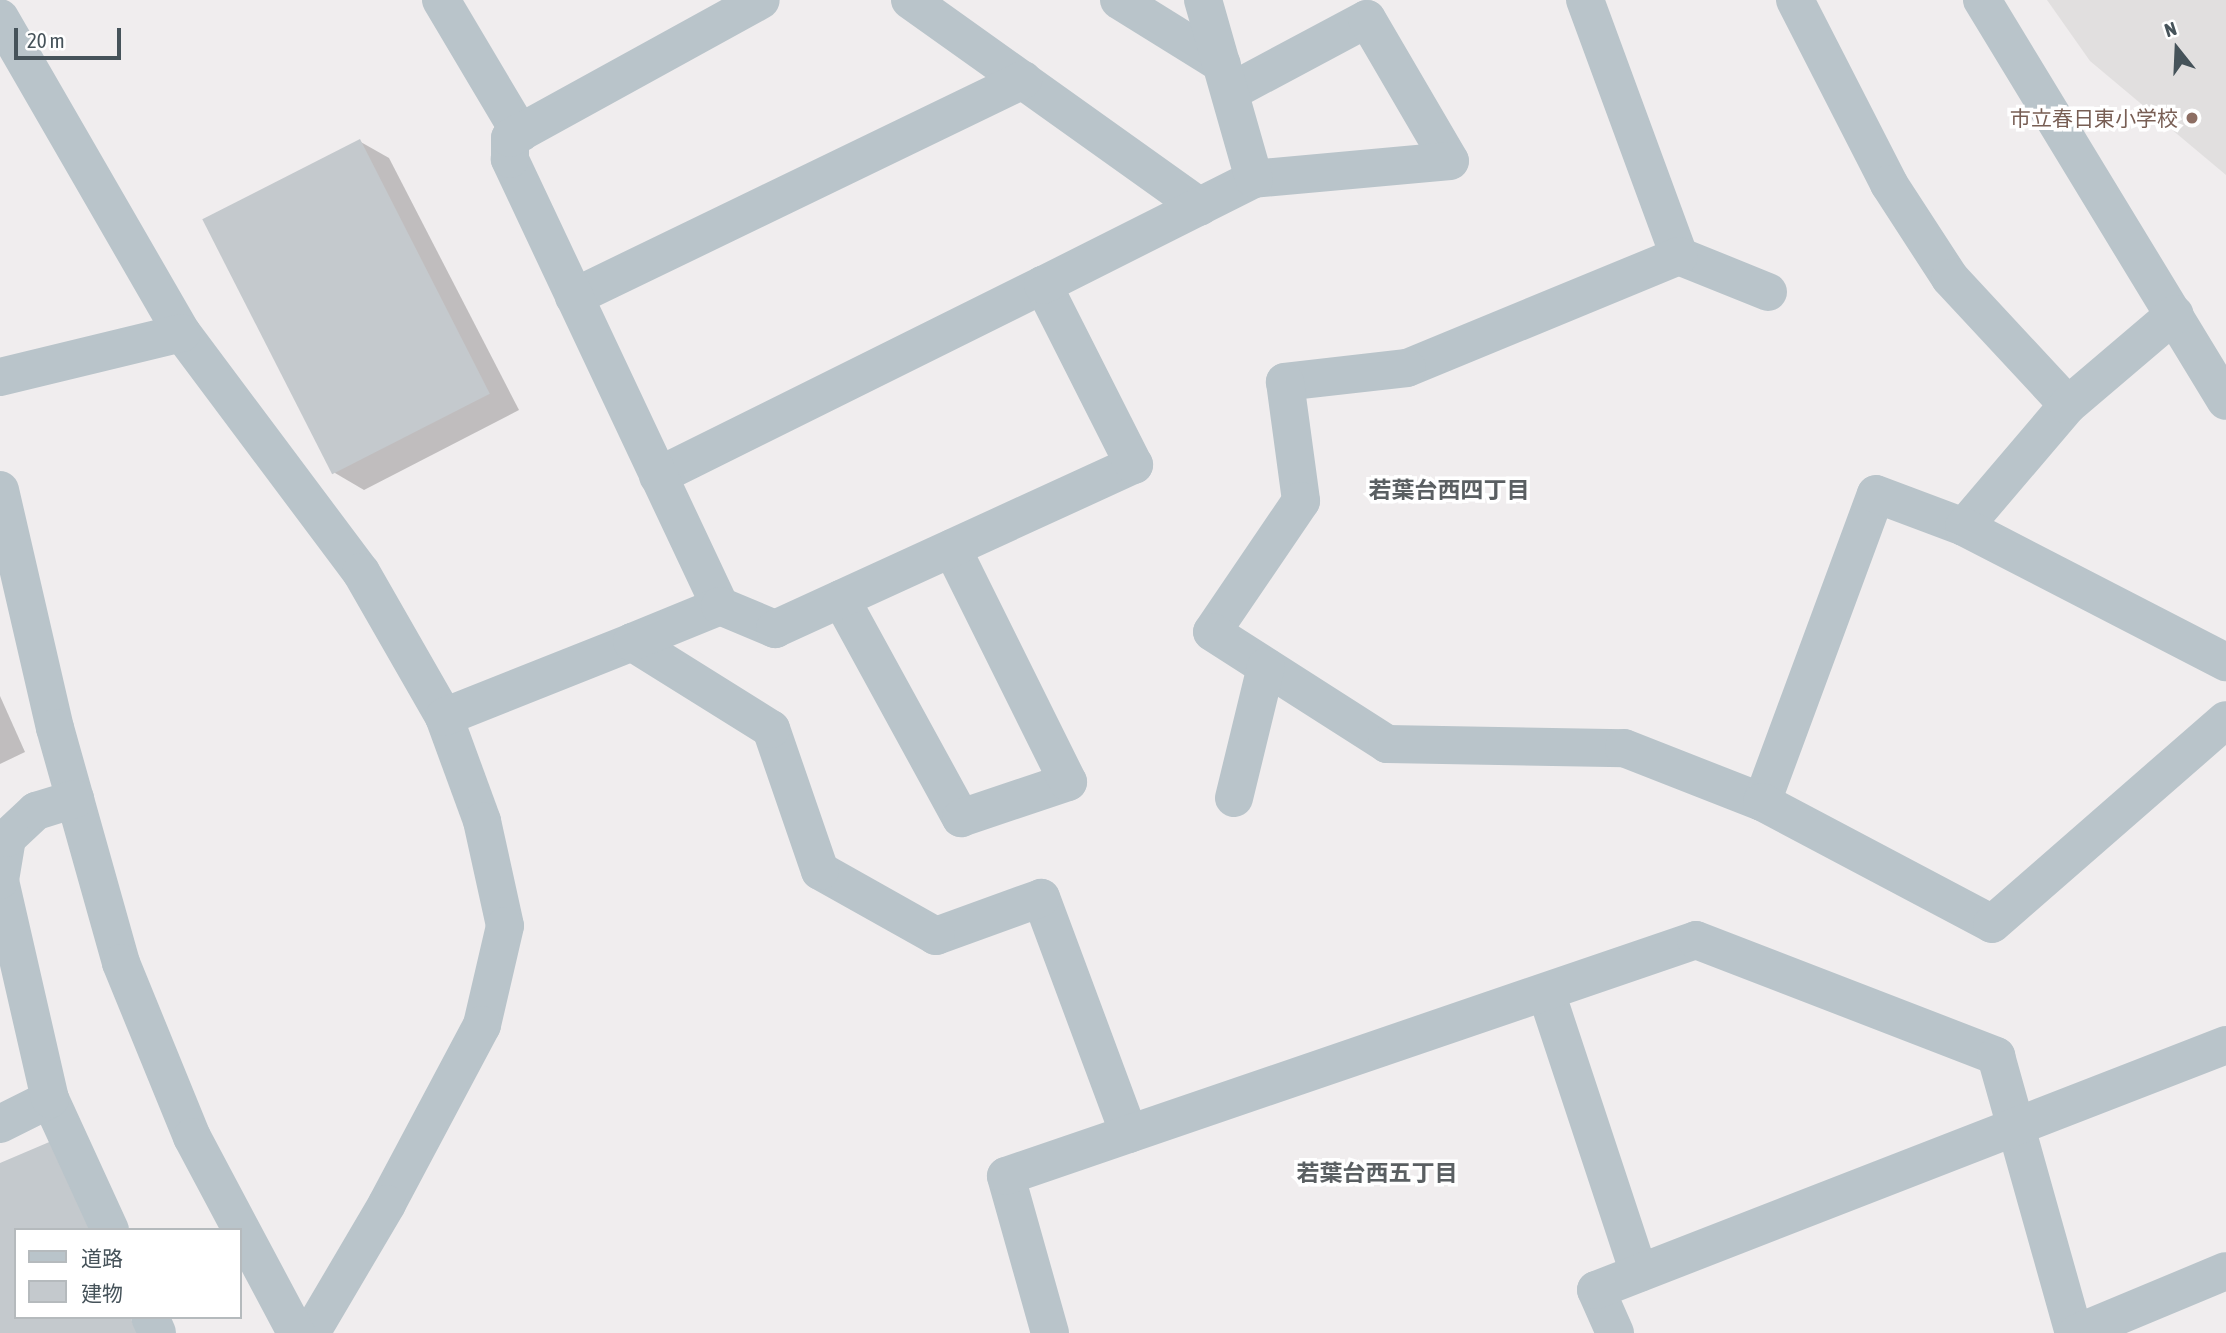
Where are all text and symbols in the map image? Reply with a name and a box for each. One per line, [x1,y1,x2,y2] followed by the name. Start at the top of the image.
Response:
[18,14,124,58] scale bar
[2142,14,2212,84] north arrow
[2162,17,2179,41] text: N
[27,28,65,52] text: 20 m
[2010,105,2178,131] place label: 市立春日東小学校
[2184,110,2200,126] marker: 市立春日東小学校
[1369,476,1529,504] district label: 若葉台西四丁目
[1297,1159,1457,1187] district label: 若葉台西五丁目
[14,1228,242,1319] legend
[81,1246,123,1270] text: 道路
[81,1281,123,1305] text: 建物

